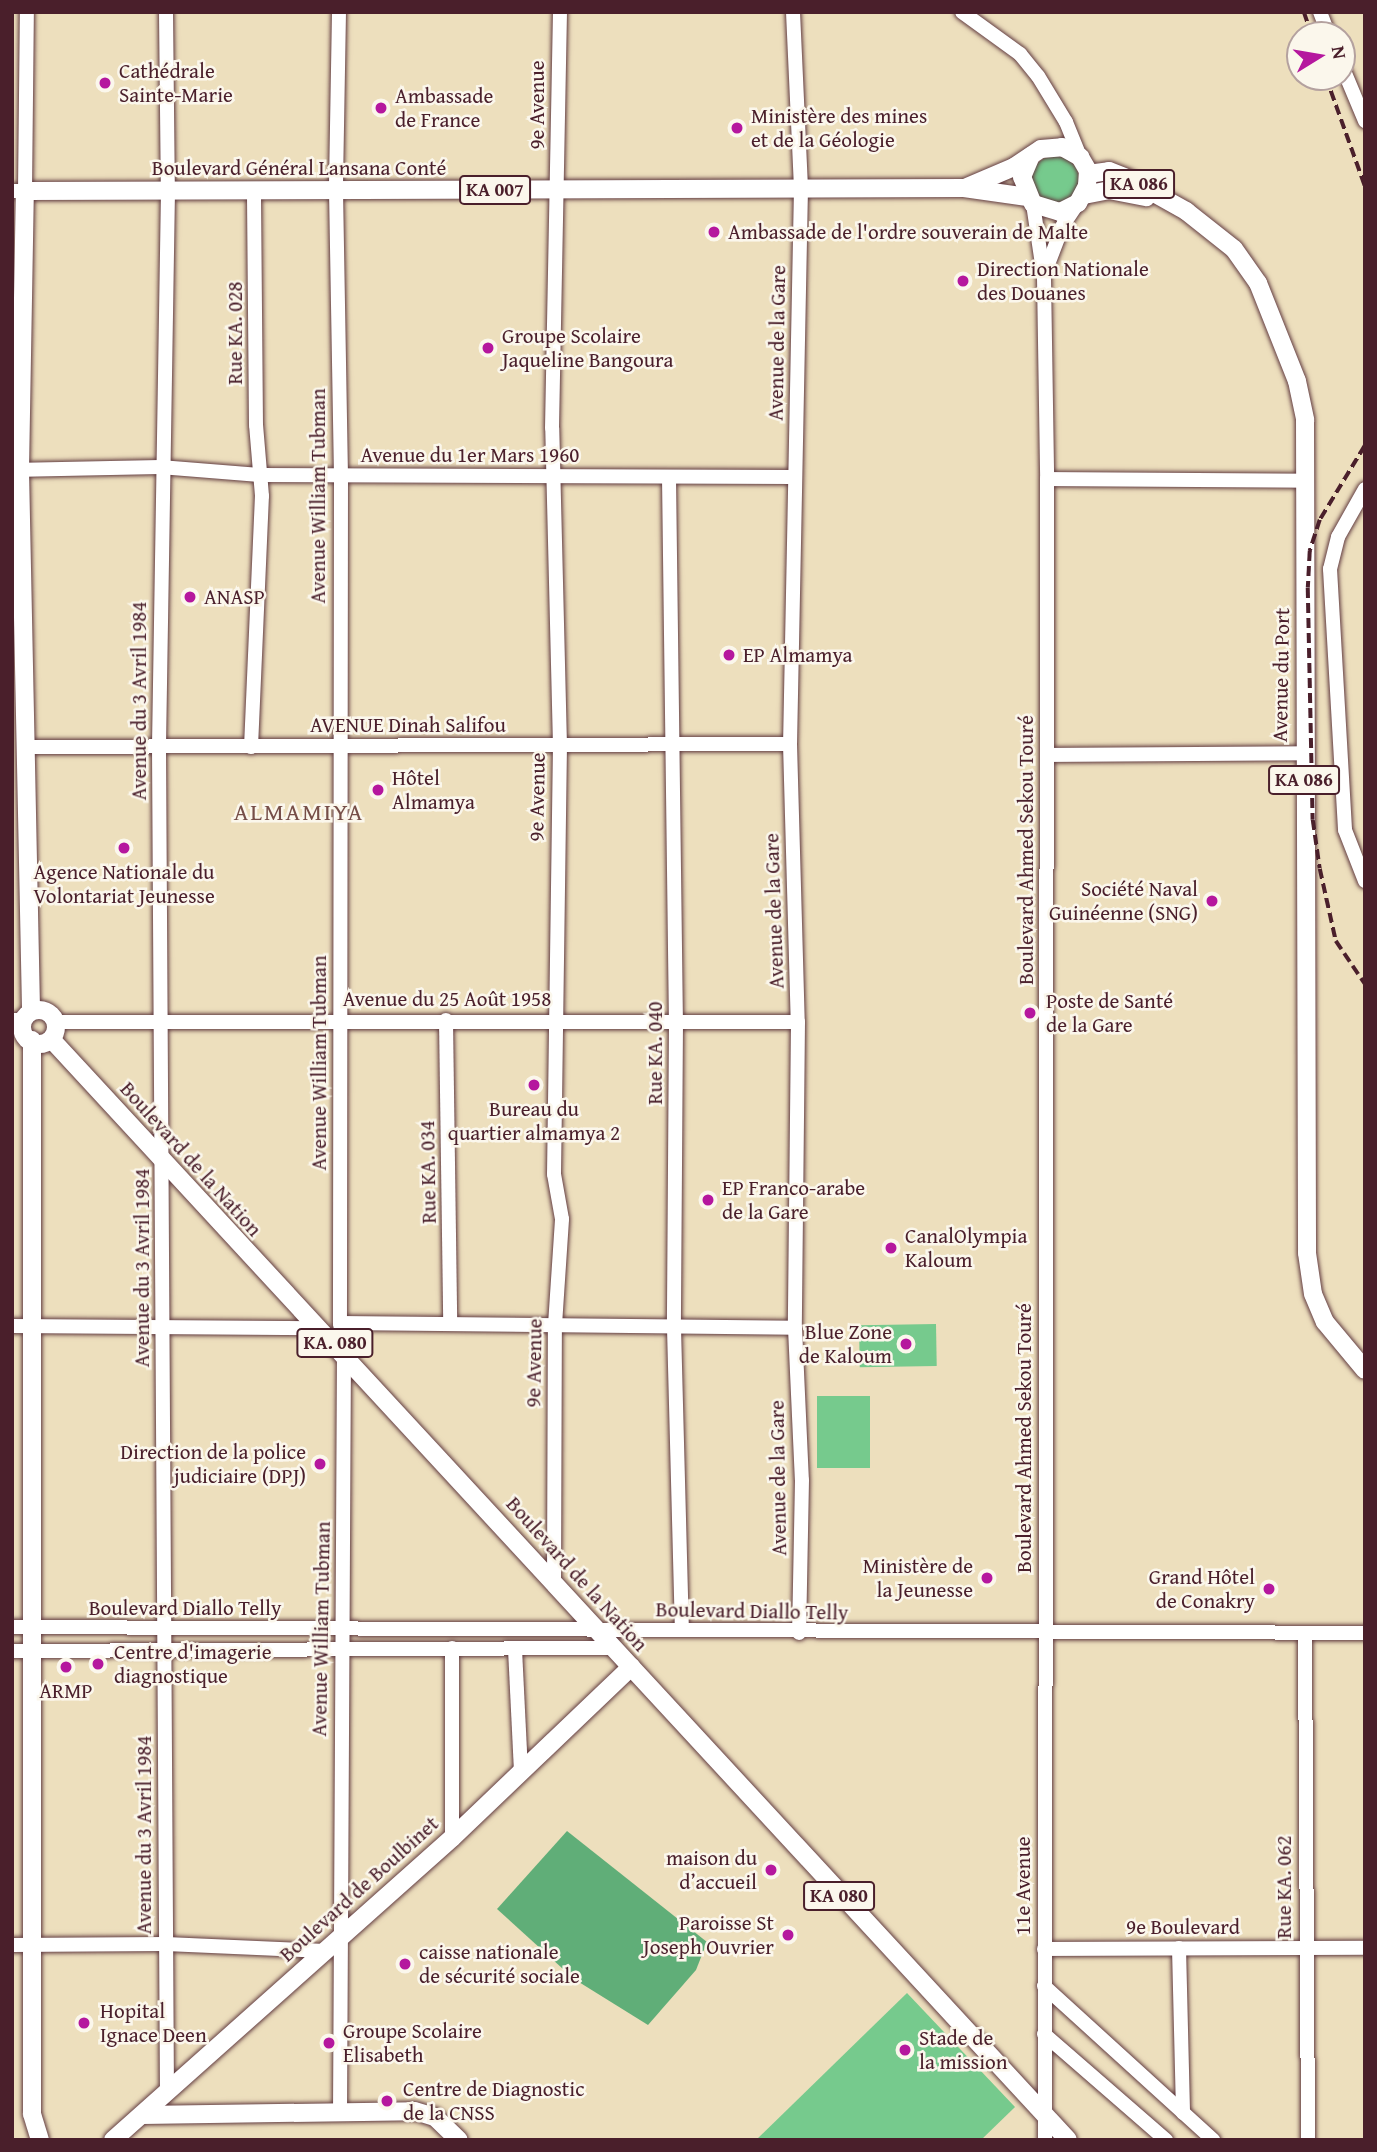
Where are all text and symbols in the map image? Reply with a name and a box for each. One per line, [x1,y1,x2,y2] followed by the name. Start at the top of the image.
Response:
[1286,21,1356,91] north arrow
[1325,43,1355,61] text: N
[119,58,233,108] place label: Cathédrale Sainte-Marie
[524,60,550,150] street label: 9e Avenue
[97,75,113,91] marker: Cathédrale Sainte-Marie
[395,83,493,133] place label: Ambassade de France
[373,100,389,116] marker: Ambassade de France
[751,103,927,153] place label: Ministère des mines et de la Géologie
[729,120,745,136] marker: Ministère des mines et de la Géologie
[152,155,446,181] street label: Boulevard Général Lansana Conté
[1102,168,1176,200] road number: KA 086
[458,174,532,206] road number: KA 007
[728,219,1088,245] place label: Ambassade de l'ordre souverain de Malte
[706,224,722,240] marker: Ambassade de l'ordre souverain de Malte
[977,256,1149,306] place label: Direction Nationale des Douanes
[763,265,791,421] street label: Avenue de la Gare
[955,273,971,289] marker: Direction Nationale des Douanes
[222,281,248,385] street label: Rue KA. 028
[502,323,673,373] place label: Groupe Scolaire Jaqueline Bangoura
[480,340,496,356] marker: Groupe Scolaire Jaqueline Bangoura
[305,388,331,604] street label: Avenue William Tubman
[361,442,579,468] street label: Avenue du 1er Mars 1960
[204,584,265,610] place label: ANASP
[182,589,198,605] marker: ANASP
[126,602,152,800] street label: Avenue du 3 Avril 1984
[1267,608,1295,742] street label: Avenue du Port
[743,642,852,668] place label: EP Almamya
[721,647,737,663] marker: EP Almamya
[310,712,506,738] street label: AVENUE Dinah Salifou
[1013,715,1039,985] street label: Boulevard Ahmed Sekou Touré
[524,752,550,842] street label: 9e Avenue
[1267,764,1341,796] road number: KA 086
[392,765,475,815] place label: Hôtel Almamya
[370,782,386,798] marker: Hôtel Almamya
[235,798,363,826] district label: ALMAMIYA
[759,833,789,989] street label: Avenue de la Gare
[116,840,132,856] marker: Agence Nationale du Volontariat Jeunesse
[33,859,215,909] place label: Agence Nationale du Volontariat Jeunesse
[1049,876,1198,926] place label: Société Naval Guinéenne (SNG)
[1204,893,1220,909] marker: Société Naval Guinéenne (SNG)
[306,955,332,1171] street label: Avenue William Tubman
[343,986,551,1012] street label: Avenue du 25 Août 1958
[1046,988,1173,1038] place label: Poste de Santé de la Gare
[642,1001,668,1105] street label: Rue KA. 040
[1020,1003,1040,1023] marker: Poste de Santé de la Gare
[115,1076,267,1242] street label: Boulevard de la Nation
[526,1077,542,1093] marker: Bureau du quartier almamya 2
[448,1096,620,1146] place label: Bureau du quartier almamya 2
[415,1120,441,1224] street label: Rue KA. 034
[129,1169,155,1367] street label: Avenue du 3 Avril 1984
[722,1175,865,1225] place label: EP Franco-arabe de la Gare
[700,1192,716,1208] marker: EP Franco-arabe de la Gare
[905,1223,1027,1273] place label: CanalOlympia Kaloum
[883,1240,899,1256] marker: CanalOlympia Kaloum
[1011,1303,1037,1573] street label: Boulevard Ahmed Sekou Touré
[521,1318,547,1408] street label: 9e Avenue
[799,1319,892,1369] place label: Blue Zone de Kaloum
[295,1328,375,1358] road number: KA. 080
[898,1336,914,1352] marker: Blue Zone de Kaloum
[764,1400,792,1556] street label: Avenue de la Gare
[120,1439,306,1489] place label: Direction de la police judiciaire (DPJ)
[312,1456,328,1472] marker: Direction de la police judiciaire (DPJ)
[501,1491,653,1657] street label: Boulevard de la Nation
[307,1521,335,1737] street label: Avenue William Tubman
[863,1553,973,1603] place label: Ministère de la Jeunesse
[1149,1564,1255,1614] place label: Grand Hôtel de Conakry
[979,1570,995,1586] marker: Ministère de la Jeunesse
[1261,1581,1277,1597] marker: Grand Hôtel de Conakry
[89,1595,281,1621] street label: Boulevard Diallo Telly
[655,1597,849,1625] street label: Boulevard Diallo Telly
[114,1639,272,1689] place label: Centre d'imagerie diagnostique
[88,1654,108,1674] marker: Centre d'imagerie diagnostique
[58,1659,74,1675] marker: ARMP
[39,1678,93,1704] place label: ARMP
[131,1736,157,1934] street label: Avenue du 3 Avril 1984
[274,1811,444,1967] street label: Boulevard de Boulbinet
[1271,1835,1297,1939] street label: Rue KA. 062
[1010,1836,1036,1936] street label: 11e Avenue
[666,1845,757,1895] place label: maison du d’accueil
[763,1862,779,1878] marker: maison du d’accueil
[802,1880,876,1912] road number: KA 080
[643,1910,774,1960] place label: Paroisse St Joseph Ouvrier
[1126,1914,1240,1940] street label: 9e Boulevard
[780,1927,796,1943] marker: Paroisse St Joseph Ouvrier
[419,1939,580,1989] place label: caisse nationale de sécurité sociale
[397,1956,413,1972] marker: caisse nationale de sécurité sociale
[100,1998,207,2048] place label: Hopital Ignace Deen
[74,2013,94,2033] marker: Hopital Ignace Deen
[343,2018,482,2068] place label: Groupe Scolaire Elisabeth
[919,2025,1008,2075] place label: Stade de la mission
[321,2035,337,2051] marker: Groupe Scolaire Elisabeth
[897,2042,913,2058] marker: Stade de la mission
[403,2076,584,2126] place label: Centre de Diagnostic de la CNSS
[377,2091,397,2111] marker: Centre de Diagnostic de la CNSS

